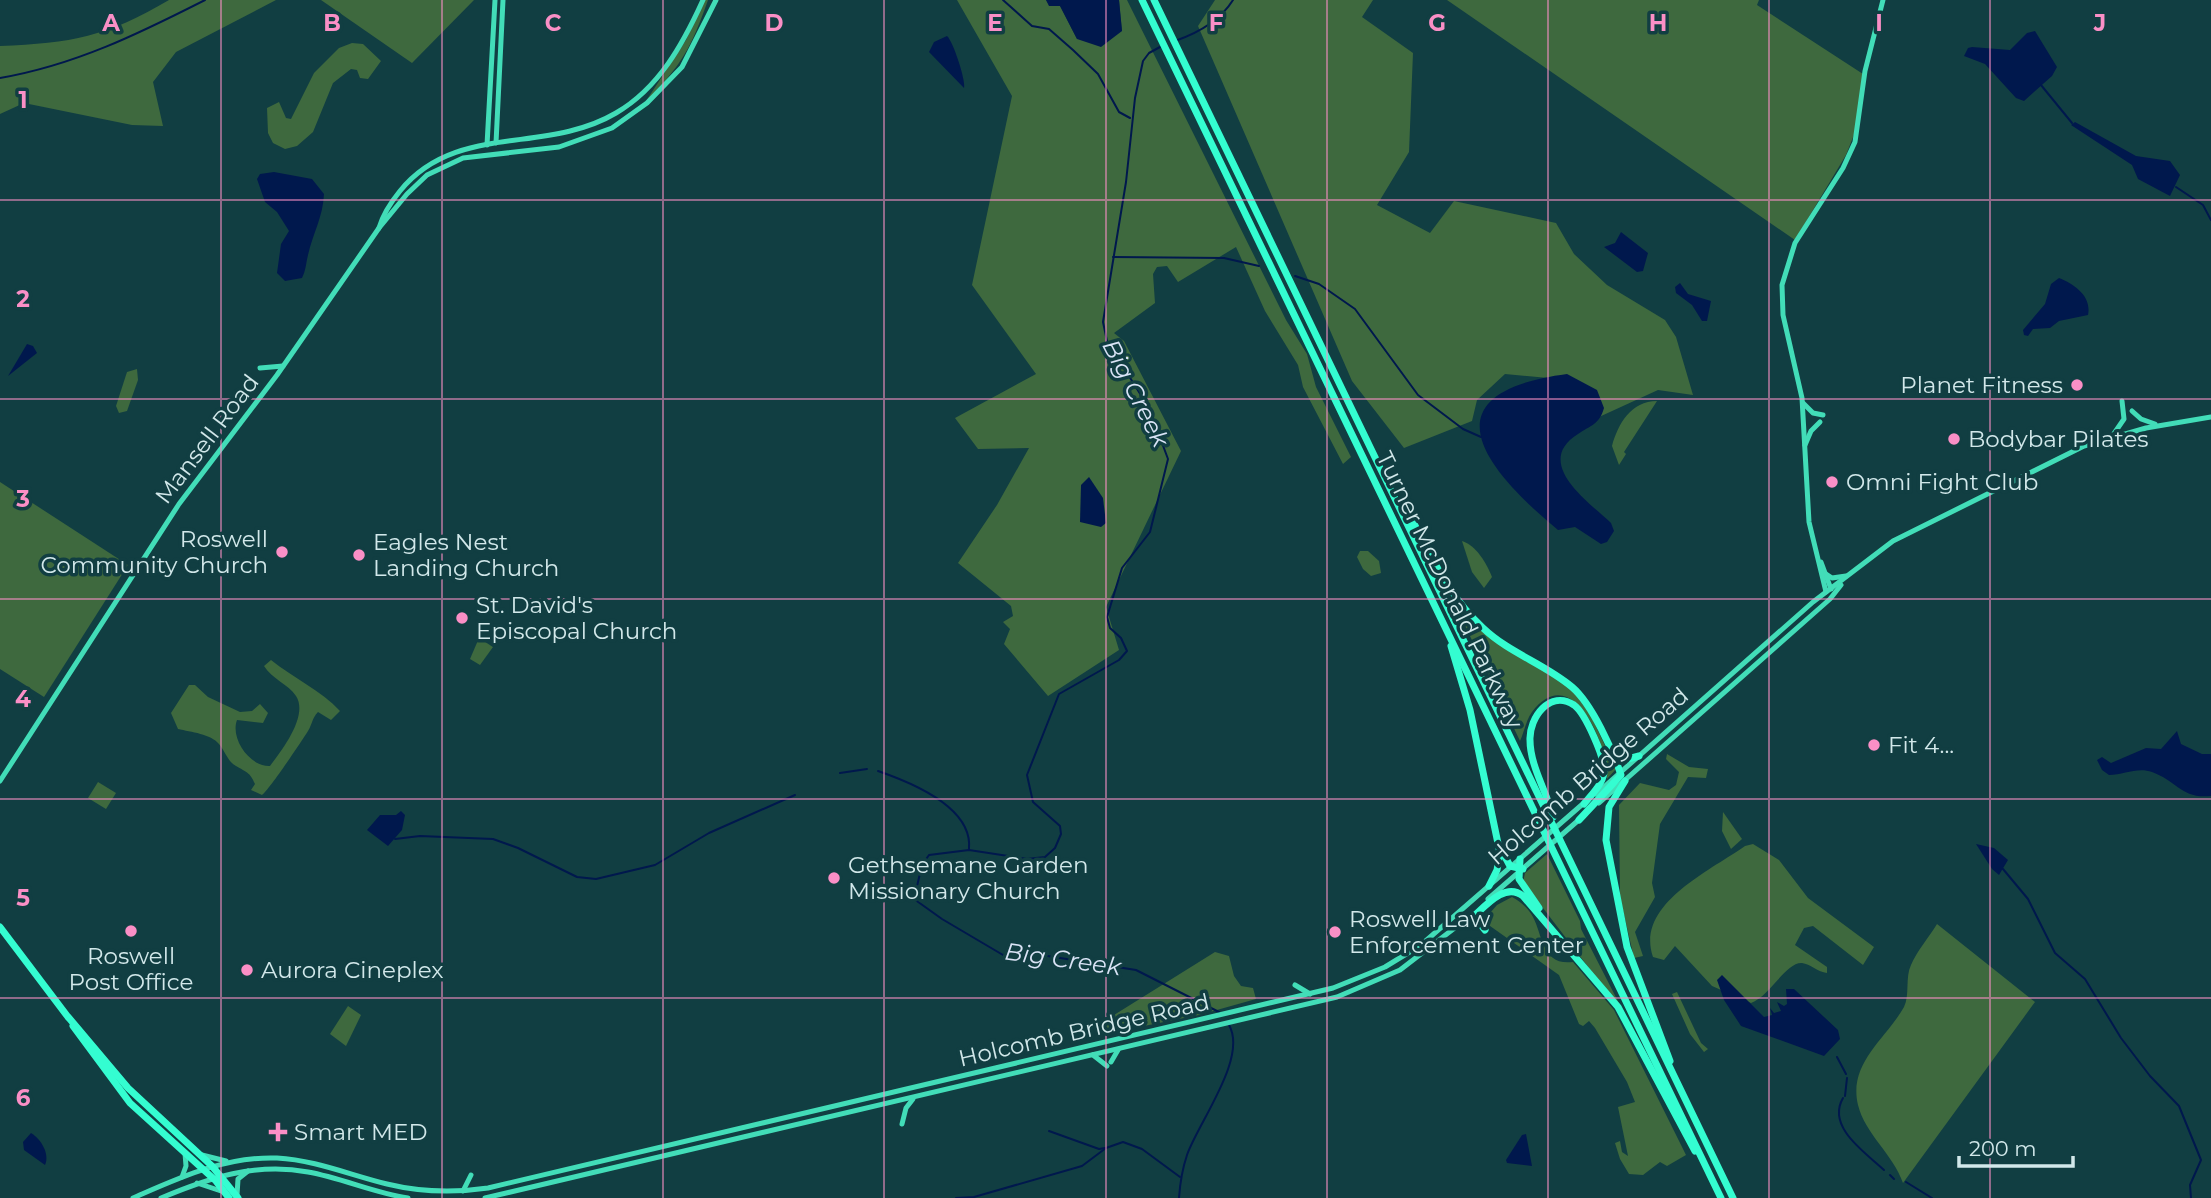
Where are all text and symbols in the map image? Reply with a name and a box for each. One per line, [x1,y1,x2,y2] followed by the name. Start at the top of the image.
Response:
[101,9,120,37] text: A
[323,9,341,37] text: B
[545,9,562,37] text: C
[765,9,784,37] text: D
[987,9,1003,37] text: E
[1209,9,1224,37] text: F
[1428,9,1446,37] text: G
[1649,9,1667,37] text: H
[1875,9,1883,37] text: I
[2093,9,2106,37] text: J
[18,86,28,114] text: 1
[16,285,30,313] text: 2
[1096,334,1176,453] water label: Big Creek
[149,369,265,509] street label: Mansell Road
[1900,371,2063,399] place label: Planet Fitness
[2069,377,2085,393] marker: Planet Fitness
[1968,425,2149,453] place label: Bodybar Pilates
[1946,431,1962,447] marker: Bodybar Pilates
[1371,447,1530,734] street label: Turner McDonald Parkway
[1846,468,2038,496] place label: Omni Fight Club
[1824,474,1840,490] marker: Omni Fight Club
[15,485,30,513] text: 3
[40,525,268,579] place label: Roswell Community Church
[373,528,559,582] place label: Eagles Nest Landing Church
[274,544,290,560] marker: Roswell Community Church
[351,547,367,563] marker: Eagles Nest Landing Church
[476,591,677,645] place label: St. David's Episcopal Church
[454,610,470,626] marker: St. David's Episcopal Church
[1482,681,1694,871] street label: Holcomb Bridge Road
[15,685,31,713] text: 4
[1888,731,1954,759] place label: Fit 4...
[1866,737,1882,753] marker: Fit 4...
[848,851,1088,905] place label: Gethsemane Garden Missionary Church
[826,870,842,886] marker: Gethsemane Garden Missionary Church
[16,884,30,912] text: 5
[1349,905,1584,959] place label: Roswell Law Enforcement Center
[123,923,139,939] marker: Roswell Post Office
[1327,924,1343,940] marker: Roswell Law Enforcement Center
[1003,936,1125,982] water label: Big Creek
[69,942,193,996] place label: Roswell Post Office
[261,956,444,984] place label: Aurora Cineplex
[239,962,255,978] marker: Aurora Cineplex
[956,988,1212,1072] street label: Holcomb Bridge Road
[16,1084,31,1112] text: 6
[294,1118,427,1146] place label: Smart MED
[268,1122,288,1142] marker: Smart MED
[1959,1124,2073,1168] scale bar
[1969,1136,2036,1161] text: 200 m

